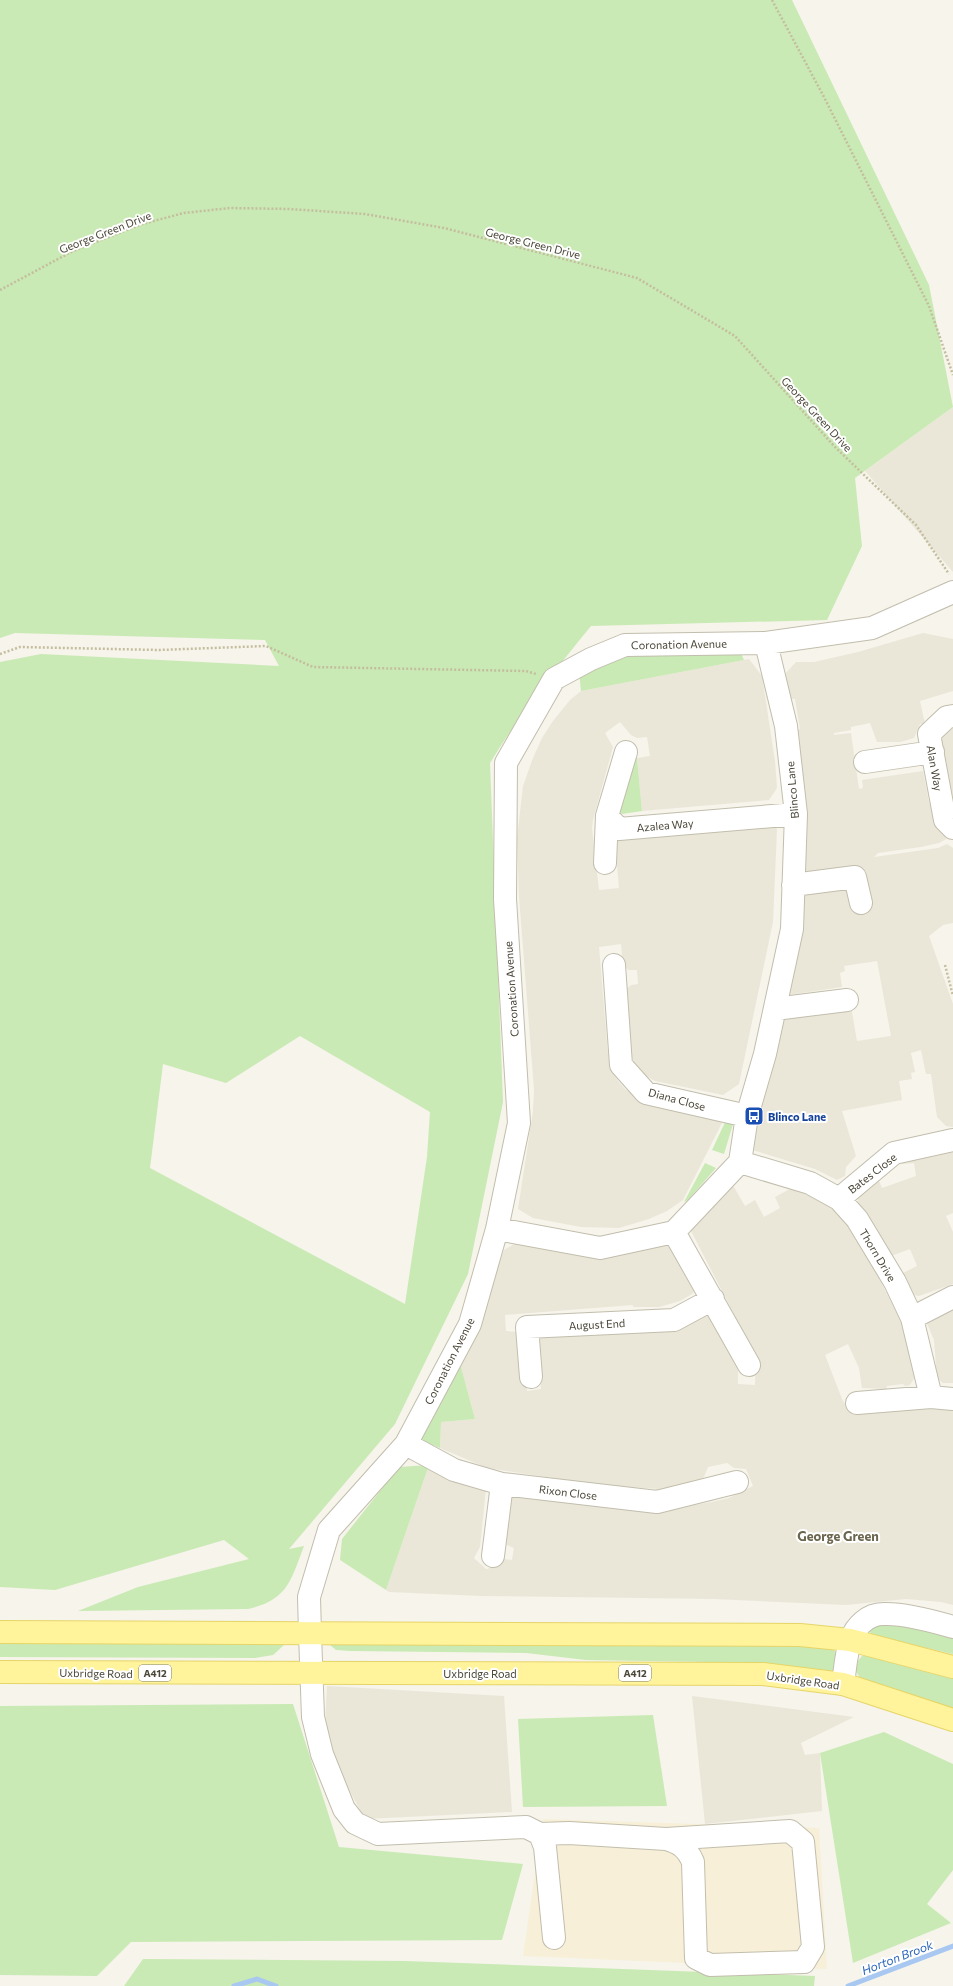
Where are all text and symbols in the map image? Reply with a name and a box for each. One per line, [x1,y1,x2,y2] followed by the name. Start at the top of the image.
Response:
[57,208,153,256] street label: George Green Drive
[484,225,582,261] street label: George Green Drive
[779,374,855,454] street label: George Green Drive
[631,637,727,651] street label: Coronation Avenue
[925,744,945,792] street label: Alan Way
[783,761,801,819] street label: Blinco Lane
[636,816,694,834] street label: Azalea Way
[501,941,521,1037] street label: Coronation Avenue
[647,1085,707,1113] street label: Diana Close
[743,1105,765,1127] bus stop icon: Blinco Lane
[768,1110,826,1123] place label: Blinco Lane
[845,1150,899,1196] street label: Bates Close
[857,1226,899,1284] street label: Thorn Drive
[421,1315,477,1407] street label: Coronation Avenue
[568,1316,626,1332] street label: August End
[538,1482,598,1502] street label: Rixon Close
[797,1528,879,1544] district label: George Green
[139,1665,171,1681] road number: A412
[619,1665,651,1681] road number: A412
[59,1666,133,1680] street label: Uxbridge Road
[443,1667,517,1680] street label: Uxbridge Road
[766,1668,840,1692] street label: Uxbridge Road
[859,1937,935,1977] water label: Horton Brook

